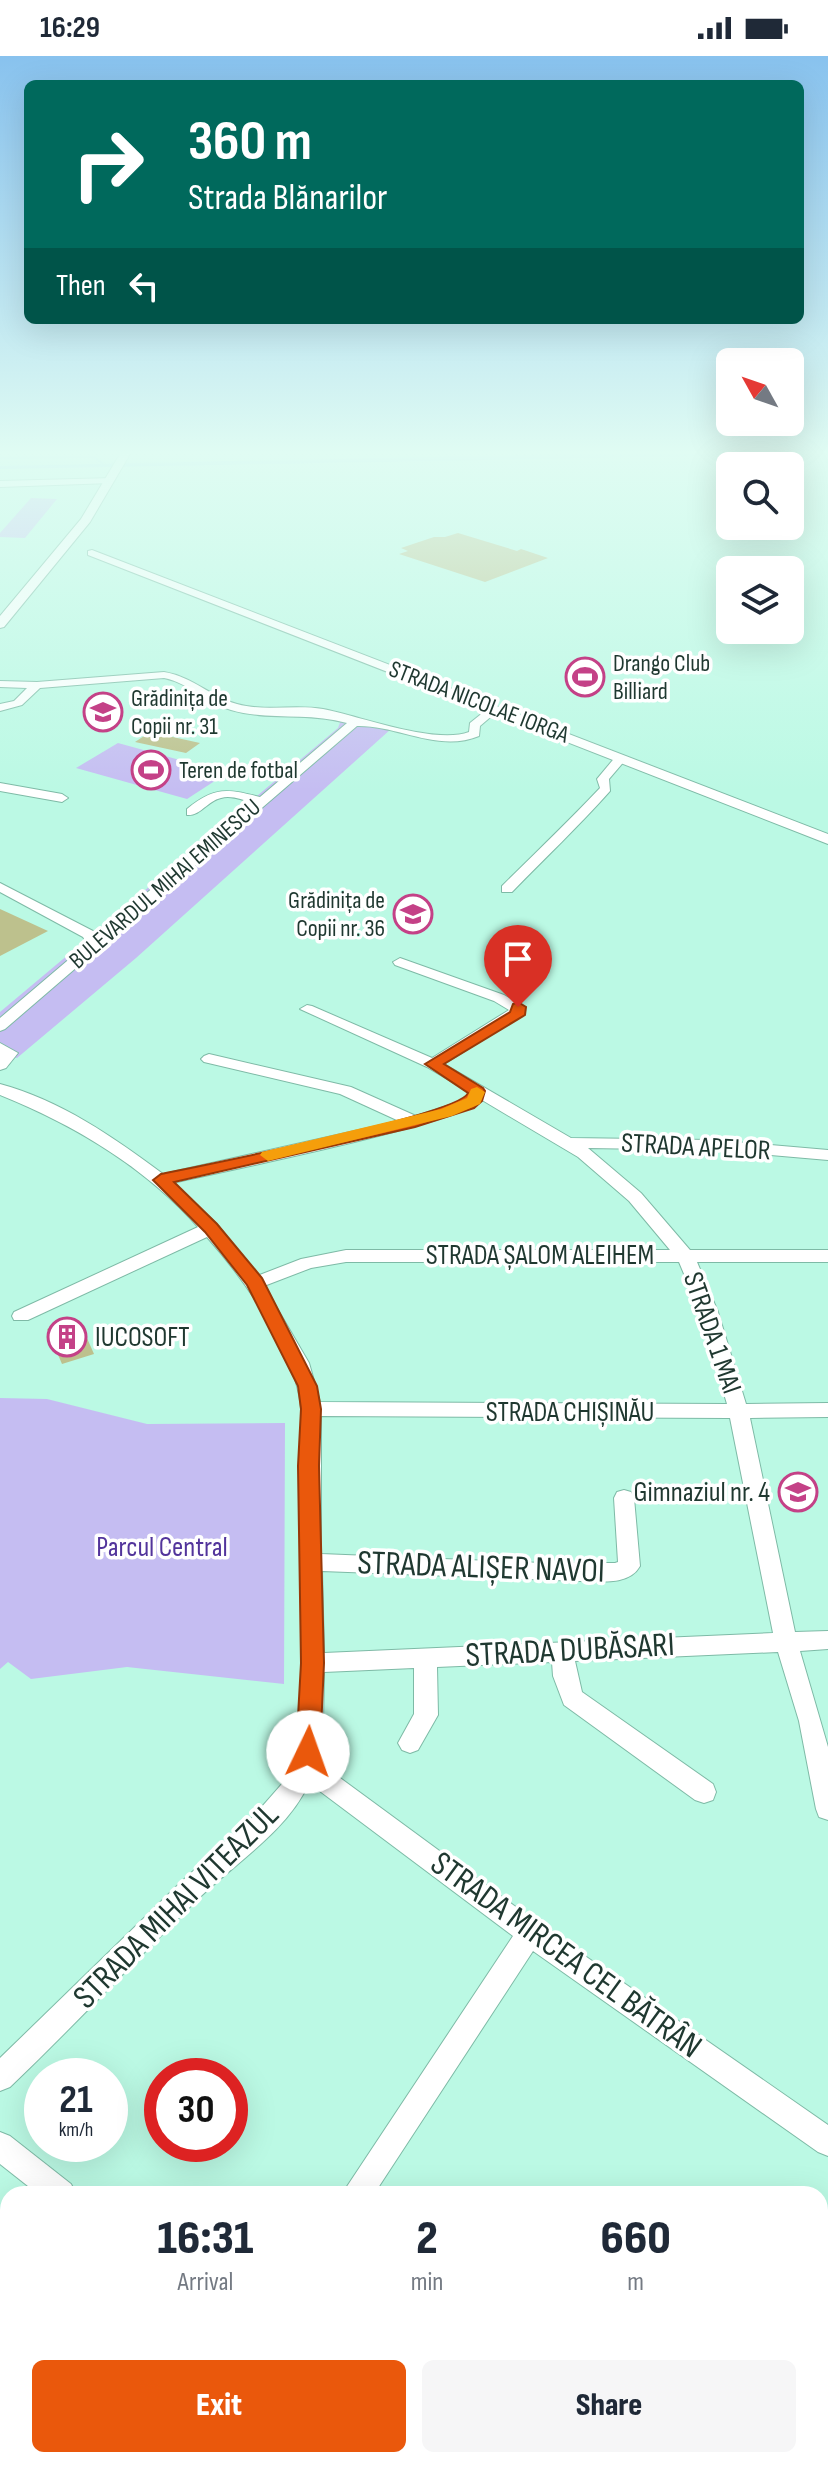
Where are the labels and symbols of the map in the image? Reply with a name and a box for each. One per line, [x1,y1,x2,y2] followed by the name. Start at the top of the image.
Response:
[716,348,804,436] north arrow
[613,649,710,706] place label: Drango Club Billiard
[385,654,574,750] street label: STRADA NICOLAE IORGA
[564,656,606,698] sports icon: Drango Club Billiard
[131,684,228,741] place label: Grădinița de Copii nr. 31
[82,691,124,733] school or university icon: Grădinița de Copii nr. 31
[130,749,172,791] sports icon: Teren de fotbal
[179,756,298,785] place label: Teren de fotbal
[63,793,267,975] street label: BULEVARDUL MIHAI EMINESCU
[288,886,385,943] place label: Grădinița de Copii nr. 36
[392,893,434,935] school or university icon: Grădinița de Copii nr. 36
[484,925,552,1007] pin
[620,1127,772,1167] street label: STRADA APELOR
[426,1239,654,1272] street label: STRADA ȘALOM ALEIHEM
[676,1268,748,1398] street label: STRADA 1 MAI
[46,1316,88,1358] building icon: IUCOSOFT
[95,1321,190,1354] place label: IUCOSOFT
[486,1396,654,1429] street label: STRADA CHIȘINĂU
[777,1471,819,1513] school or university icon: Gimnaziul nr. 4
[634,1476,770,1509] place label: Gimnaziul nr. 4
[96,1531,228,1564] park label: Parcul Central
[357,1542,605,1592] street label: STRADA ALIȘER NAVOI
[464,1624,676,1676] street label: STRADA DUBĂSARI
[266,1710,350,1794] position arrow
[65,1795,287,2017] street label: STRADA MIHAI VITEAZUL
[423,1843,709,2067] street label: STRADA MIRCEA CEL BĂTRÂN
[144,2058,248,2162] speed limit sign: 30

